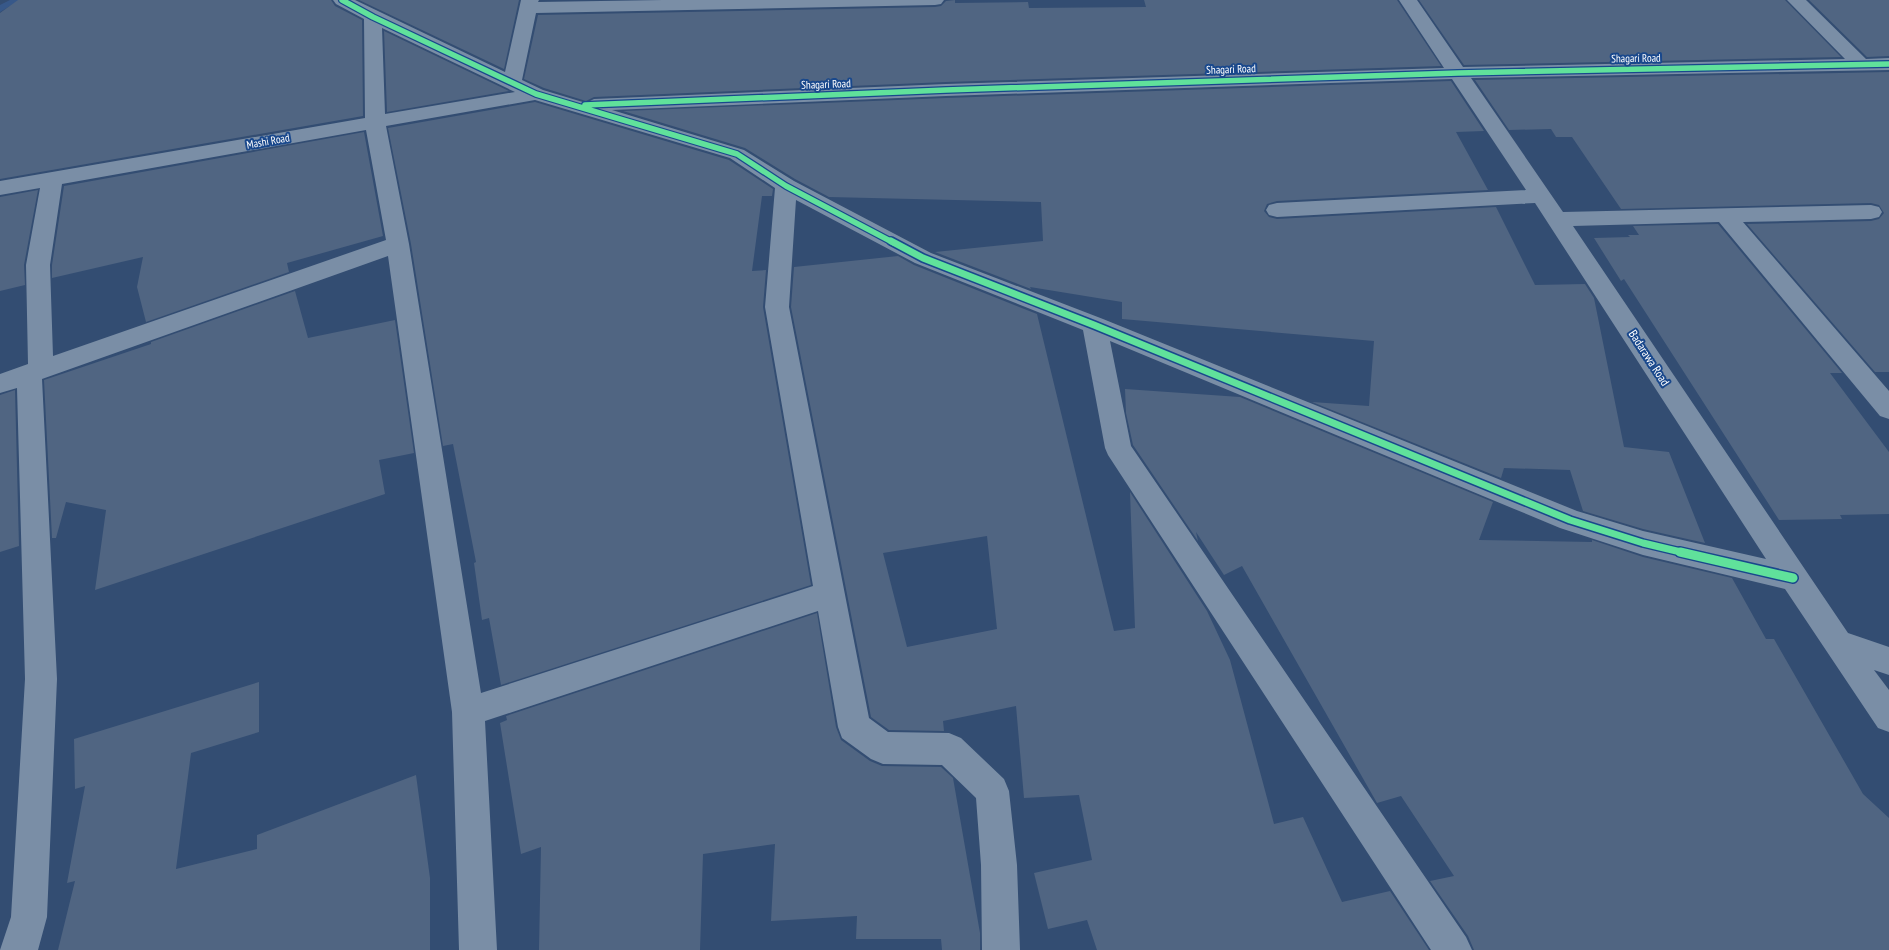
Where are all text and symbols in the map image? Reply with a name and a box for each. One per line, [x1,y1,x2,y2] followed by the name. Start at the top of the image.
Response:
[1611,51,1661,65] street label: Shagari Road
[1206,61,1256,77] street label: Shagari Road
[801,76,851,92] street label: Shagari Road
[245,130,291,152] street label: Mashi Road
[1626,327,1673,388] street label: Badarawa Road

